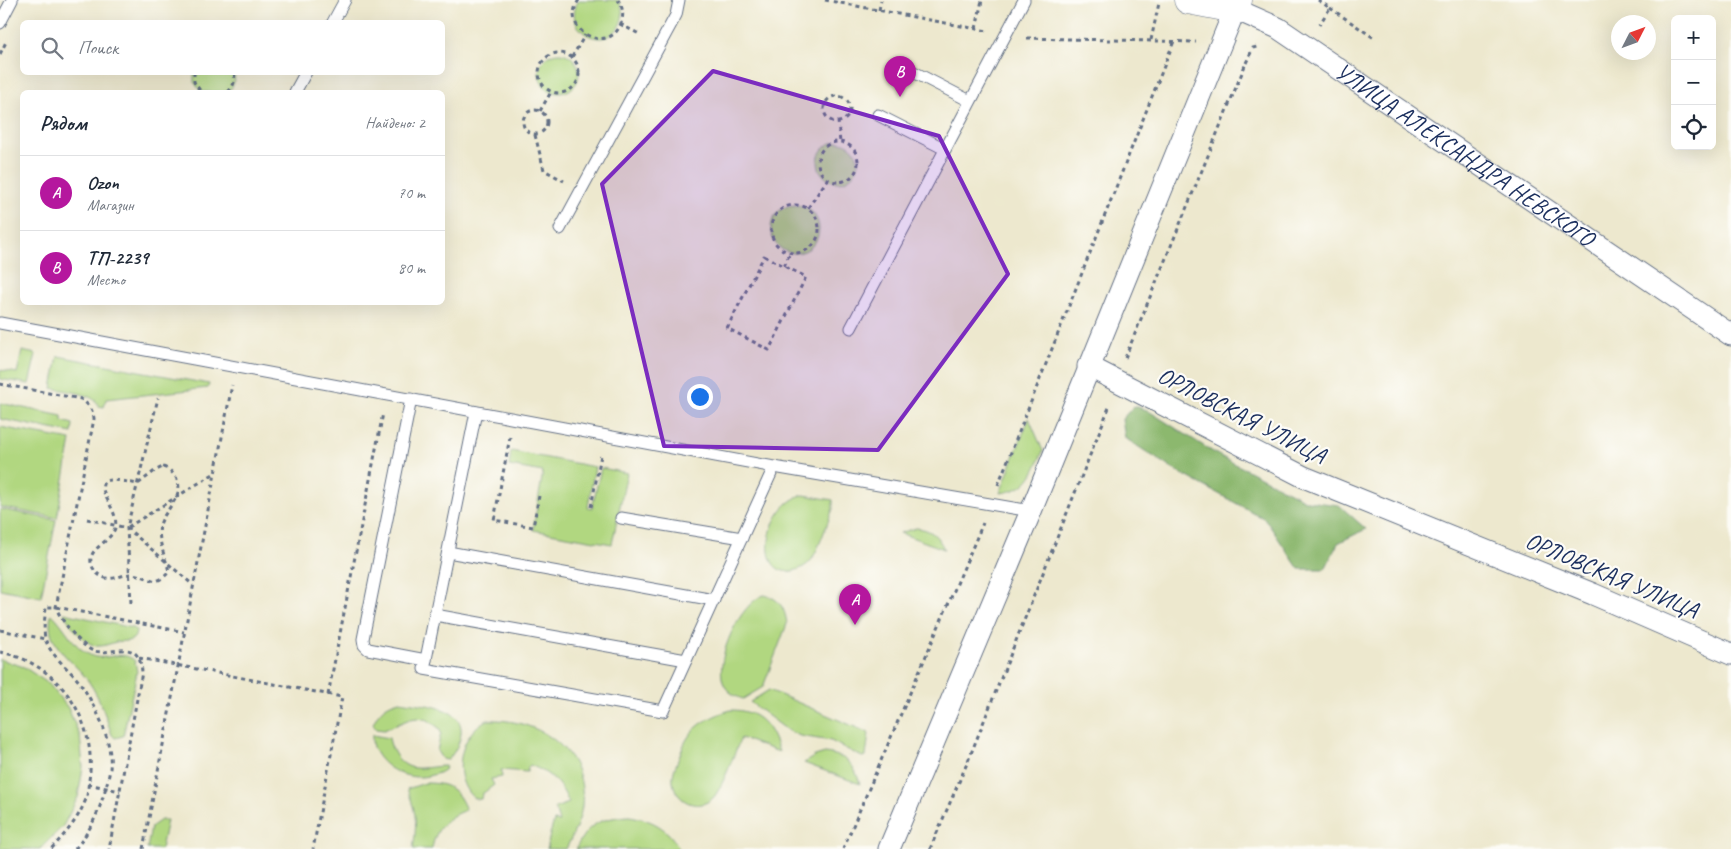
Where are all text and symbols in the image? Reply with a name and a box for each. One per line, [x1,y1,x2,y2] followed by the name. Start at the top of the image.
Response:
[1611,15,1656,60] north arrow
[1671,15,1716,150] map controls
[1671,15,1716,60] button: +
[20,20,445,75] search box
[38,34,66,62] icon: search
[78,36,118,60] text: Поиск
[884,56,916,97] pin: B
[1329,56,1603,255] street label: УЛИЦА АЛЕКСАНДРА НЕВСКОГО
[1671,60,1716,105] button: −
[1671,105,1716,150] button: locate
[40,110,87,136] text: Рядом
[365,113,425,133] text: Найдено: 2
[87,171,119,195] text: Ozon
[52,183,60,203] text: A
[398,183,425,203] text: 70 m
[87,195,134,215] text: Магазин
[87,246,148,270] text: ТП-2239
[52,258,60,278] text: B
[398,258,425,278] text: 80 m
[87,270,125,290] text: Место
[1153,360,1332,471] street label: ОРЛОВСКАЯ УЛИЦА
[687,384,713,410] your location
[1521,525,1704,625] street label: ОРЛОВСКАЯ УЛИЦА
[839,584,871,625] pin: A

